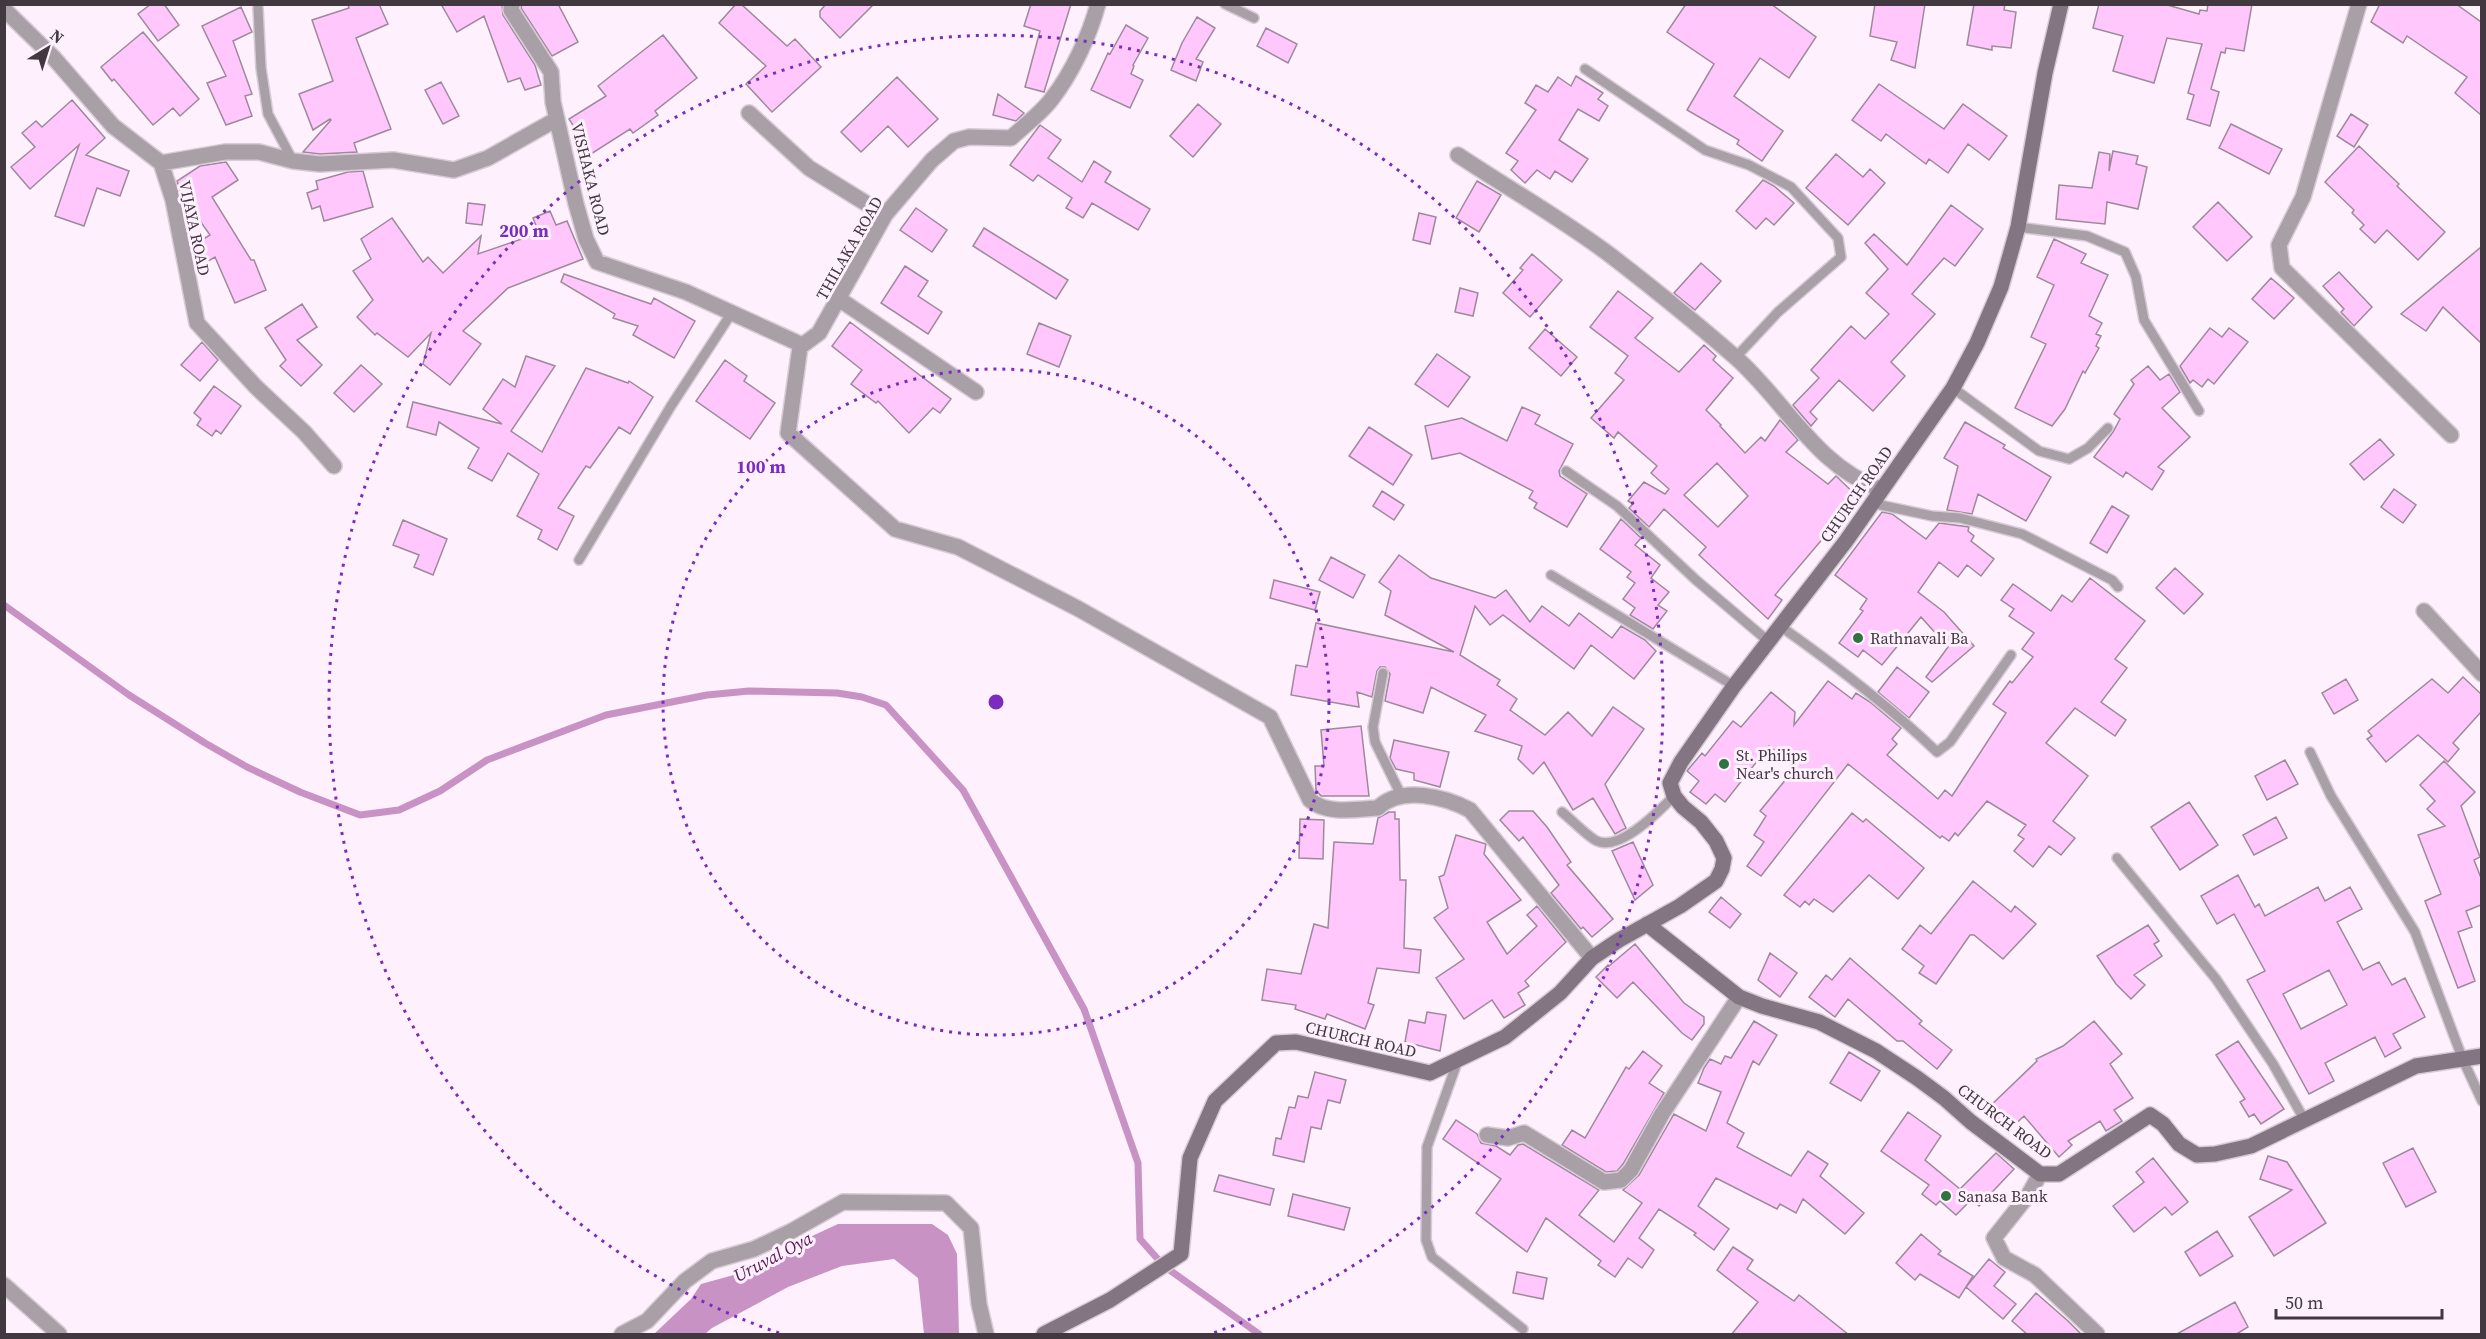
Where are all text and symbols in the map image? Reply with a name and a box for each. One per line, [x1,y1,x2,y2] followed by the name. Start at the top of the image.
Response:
[18,18,78,78] north arrow
[46,24,69,49] text: N
[566,120,616,238] street label: VISHAKA ROAD
[174,178,216,278] street label: VIJAYA ROAD
[810,192,888,304] street label: THILAKA ROAD
[499,218,549,243] text: 200 m
[1815,441,1897,547] street label: CHURCH ROAD
[736,454,786,479] text: 100 m
[1870,627,1969,649] place label: Rathnavali Ba
[1851,631,1865,645] marker: Rathnavali Ba
[986,692,1006,712] centre of rings
[1736,744,1834,784] place label: St. Philips Near's church
[1717,757,1731,771] marker: St. Philips Near's church
[1303,1016,1419,1062] street label: CHURCH ROAD
[1953,1078,2057,1164] street label: CHURCH ROAD
[1958,1185,2048,1207] place label: Sanasa Bank
[1939,1189,1953,1203] marker: Sanasa Bank
[729,1225,817,1288] water label: Uruval Oya
[2276,1282,2442,1320] scale bar
[2285,1290,2323,1315] text: 50 m

